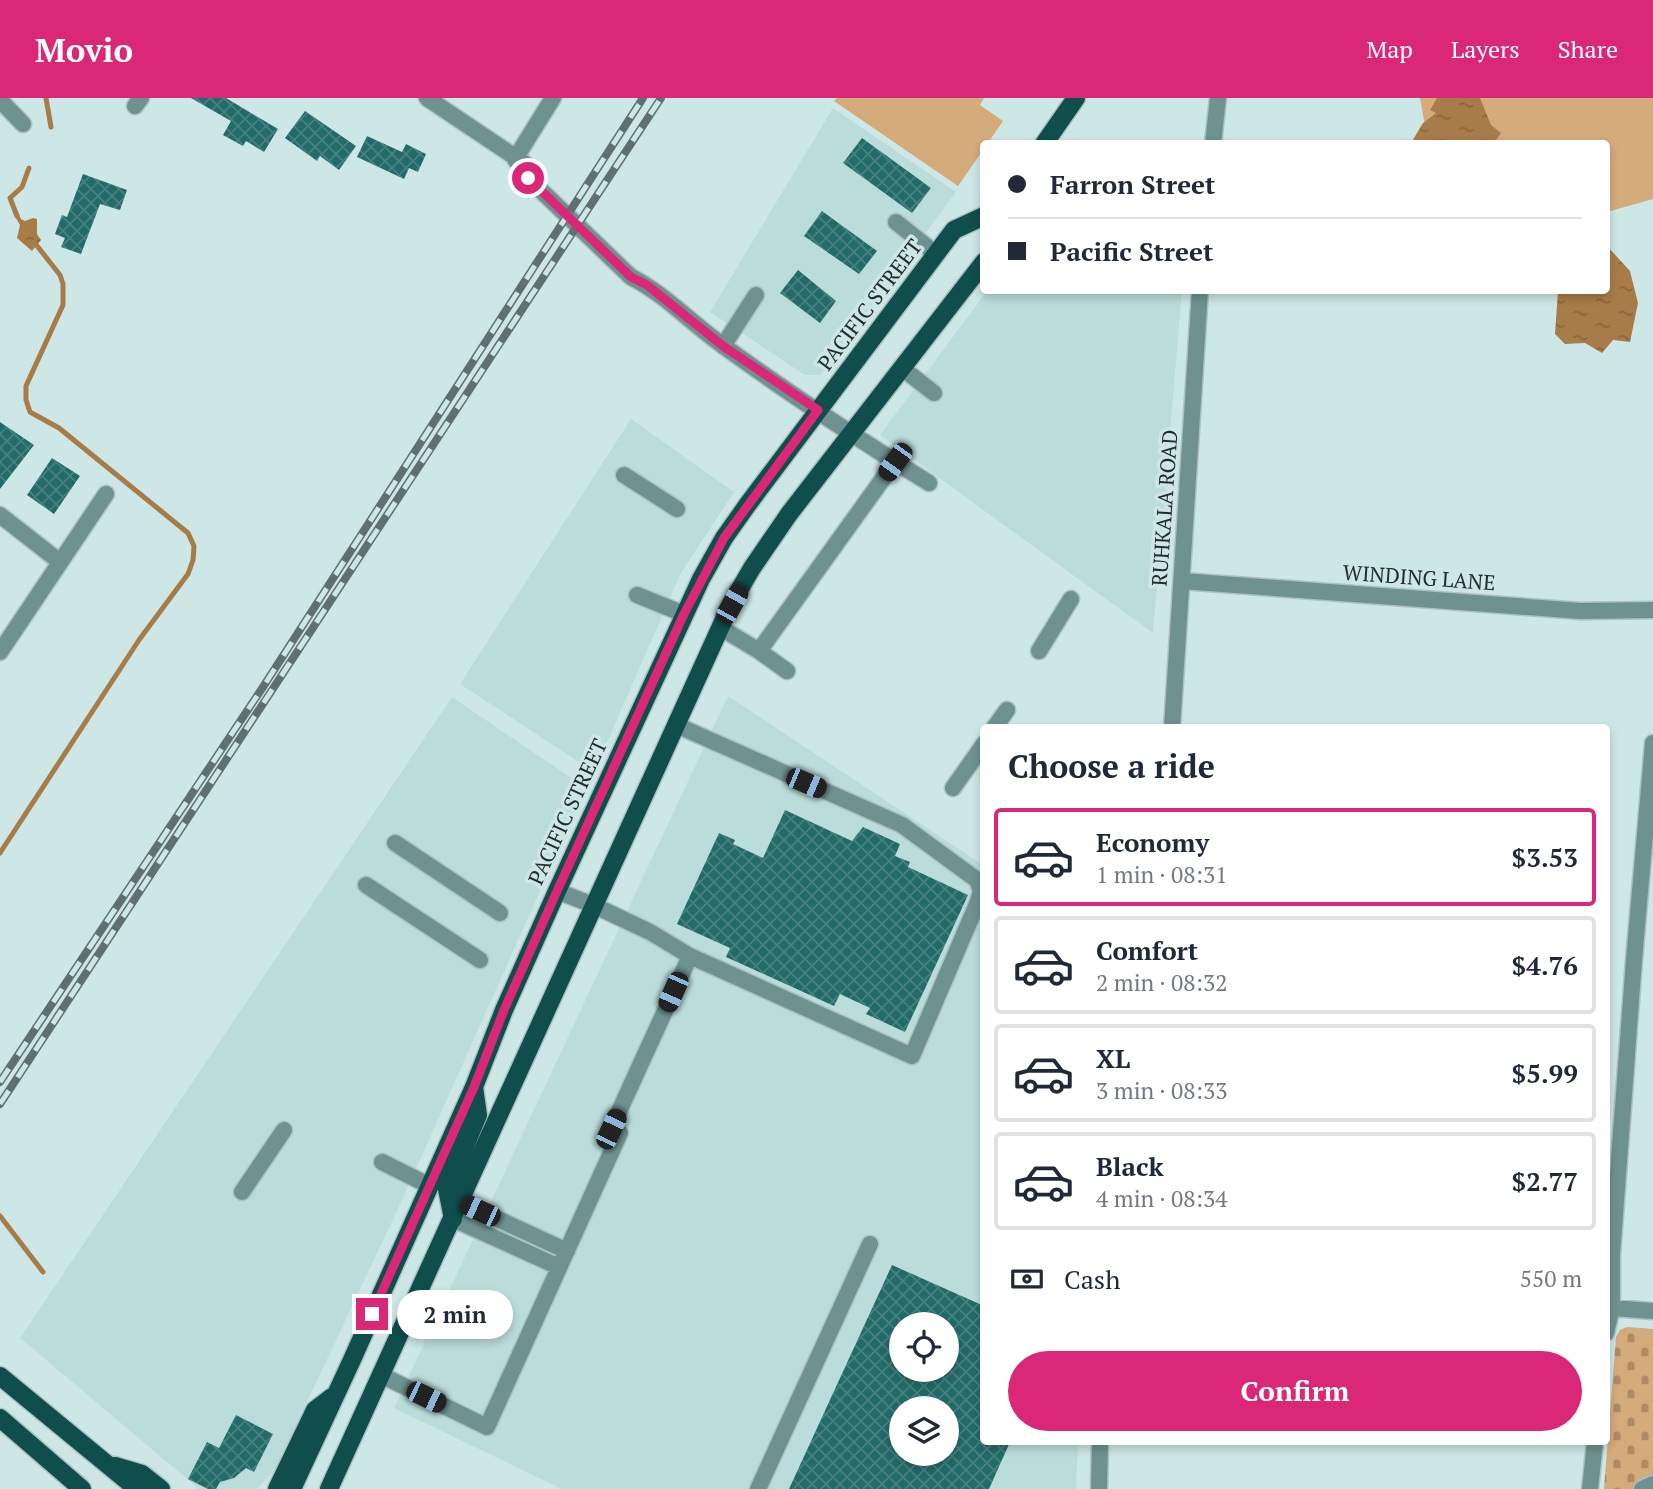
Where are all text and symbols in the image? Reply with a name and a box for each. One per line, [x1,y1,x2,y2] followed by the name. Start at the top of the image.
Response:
[35,28,133,71] text: Movio
[1366,33,1413,65] text: Map
[1451,33,1520,65] text: Layers
[1558,33,1618,65] text: Share
[512,162,544,194] route start
[1050,167,1215,201] text: Farron Street
[811,233,928,376] street label: PACIFIC STREET
[1050,234,1213,268] text: Pacific Street
[1145,429,1183,587] street label: RUHKALA ROAD
[875,439,916,485] car
[1342,558,1496,596] street label: WINDING LANE
[713,581,752,627] car
[521,734,613,889] street label: PACIFIC STREET
[1008,745,1215,787] text: Choose a ride
[783,765,830,801] car
[1096,825,1209,859] text: Economy
[1012,826,1075,889] icon: car
[1512,840,1578,874] text: $3.53
[1096,859,1228,890] text: 1 min · 08:31
[1096,933,1198,967] text: Comfort
[1012,934,1075,997] icon: car
[1512,948,1578,982] text: $4.76
[1096,967,1228,998] text: 2 min · 08:32
[655,969,692,1015] car
[1096,1041,1130,1075] text: XL
[1012,1042,1075,1105] icon: car
[1512,1056,1578,1090] text: $5.99
[1096,1075,1228,1106] text: 3 min · 08:33
[593,1106,630,1152] car
[1096,1149,1164,1183] text: Black
[1012,1150,1075,1213] icon: car
[1512,1164,1578,1198] text: $2.77
[1096,1183,1228,1214] text: 4 min · 08:34
[457,1193,504,1229] car
[1008,1260,1046,1298] icon: cash
[1064,1262,1120,1296] text: Cash
[1520,1263,1582,1294] text: 550 m
[396,1290,512,1338] callout: 2 min
[356,1298,388,1330] route end
[424,1299,486,1330] text: 2 min
[889,1312,959,1466] map controls
[889,1312,959,1382] button: locate
[1008,1351,1582,1431] button: Confirm
[403,1378,450,1416] car
[889,1396,959,1466] button: layers

